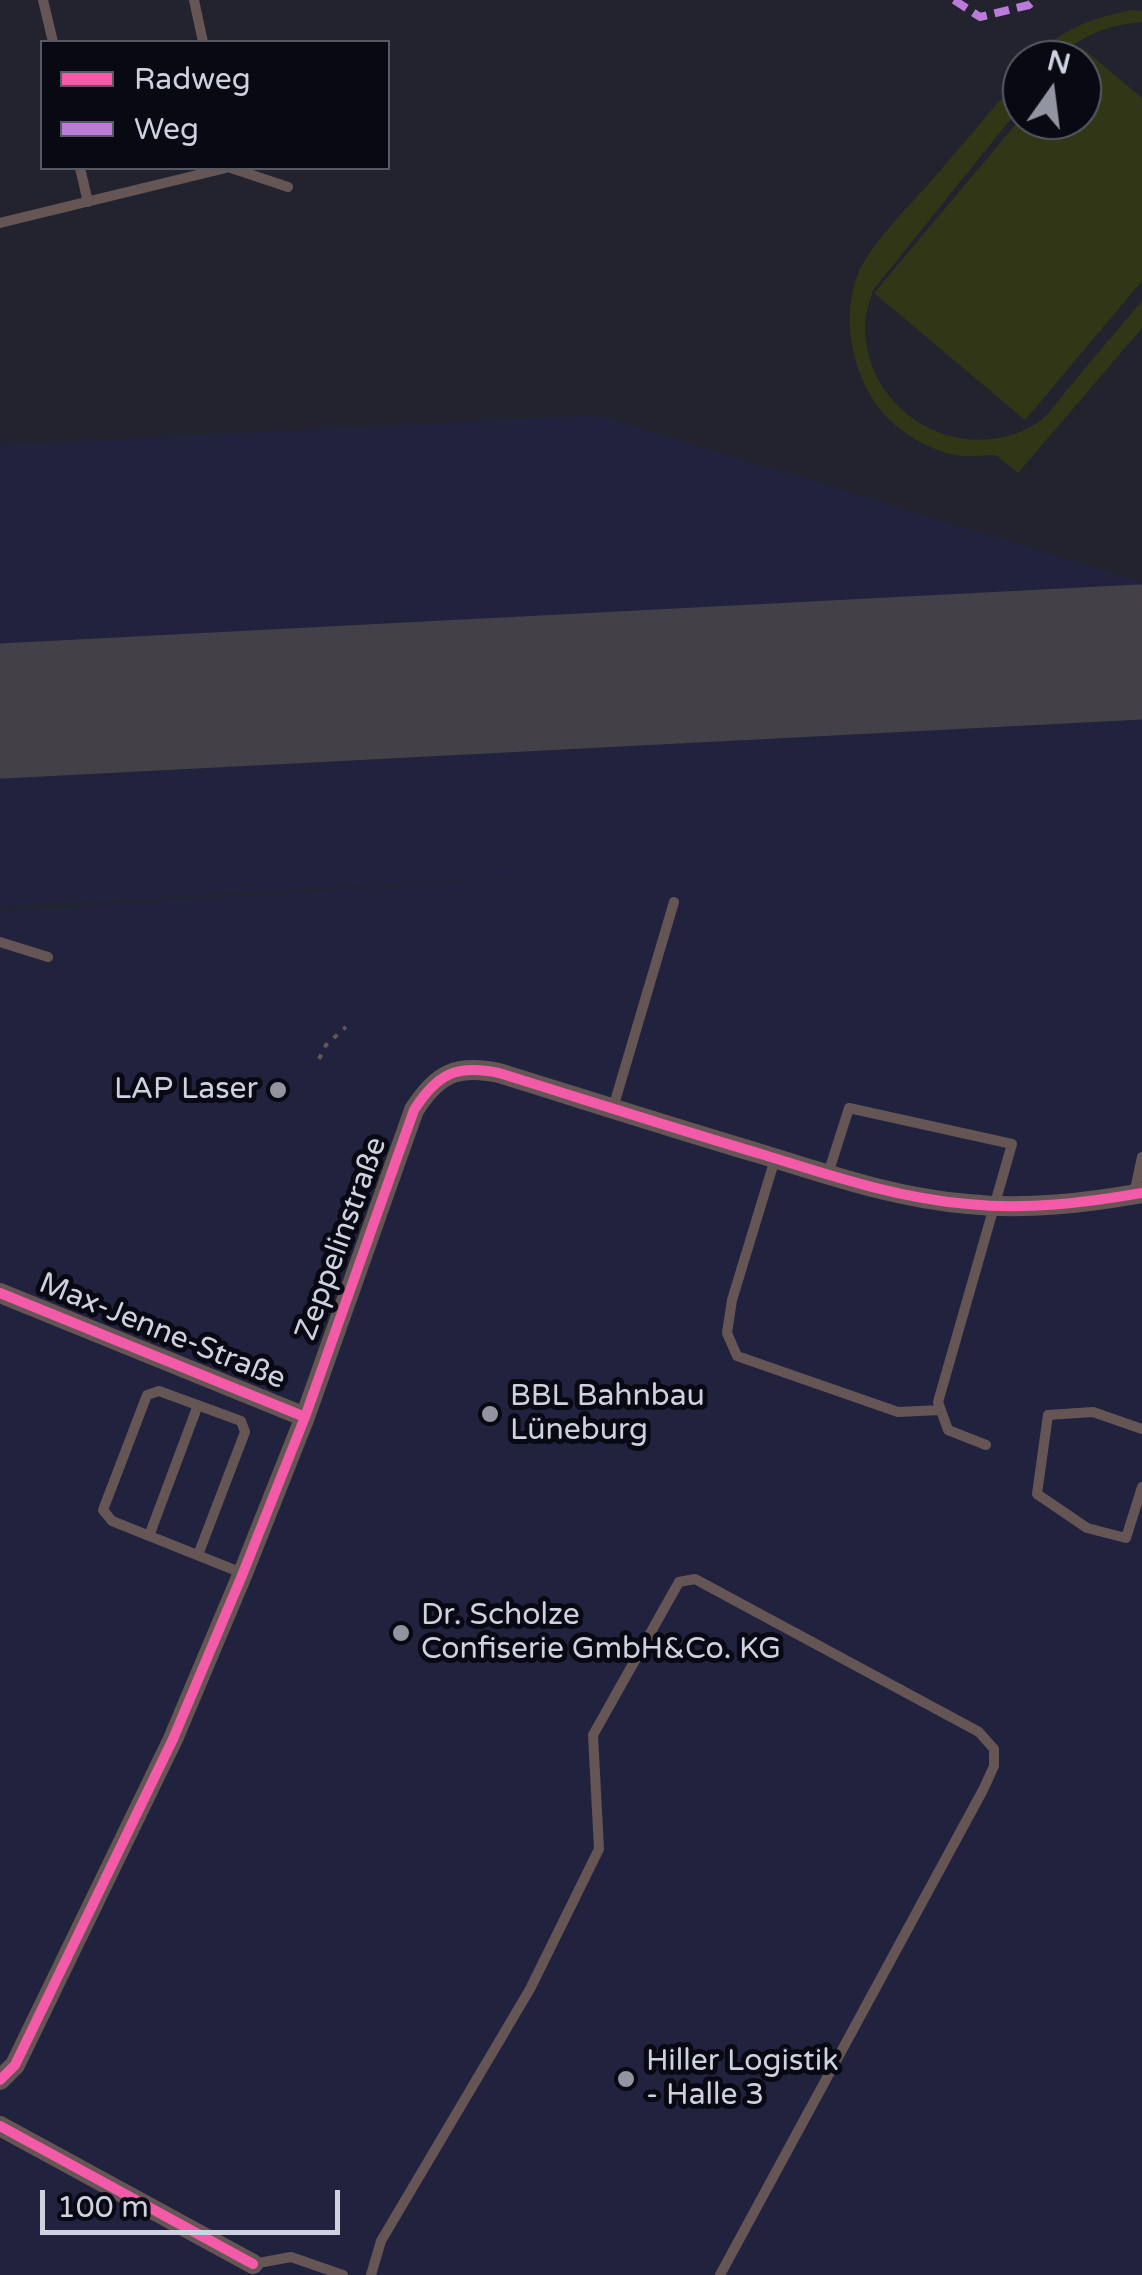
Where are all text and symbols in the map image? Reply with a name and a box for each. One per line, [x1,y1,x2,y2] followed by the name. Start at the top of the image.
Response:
[40,40,390,170] legend
[1002,40,1102,140] north arrow
[1044,44,1074,82] text: N
[134,61,251,98] text: Radweg
[134,111,199,148] text: Weg
[114,1072,258,1108] place label: LAP Laser
[267,1079,289,1101] marker: LAP Laser
[289,1133,395,1345] street label: Zeppelinstraße
[34,1266,290,1398] street label: Max-Jenne-Straße
[510,1379,705,1450] place label: BBL Bahnbau Lüneburg
[479,1403,501,1425] marker: BBL Bahnbau Lüneburg
[421,1598,781,1668] place label: Dr. Scholze Confiserie GmbH&Co. KG
[390,1622,412,1644] marker: Dr. Scholze Confiserie GmbH&Co. KG
[646,2044,839,2114] place label: Hiller Logistik - Halle 3
[615,2068,637,2090] marker: Hiller Logistik - Halle 3
[45,2170,345,2232] scale bar
[57,2189,149,2226] text: 100 m

